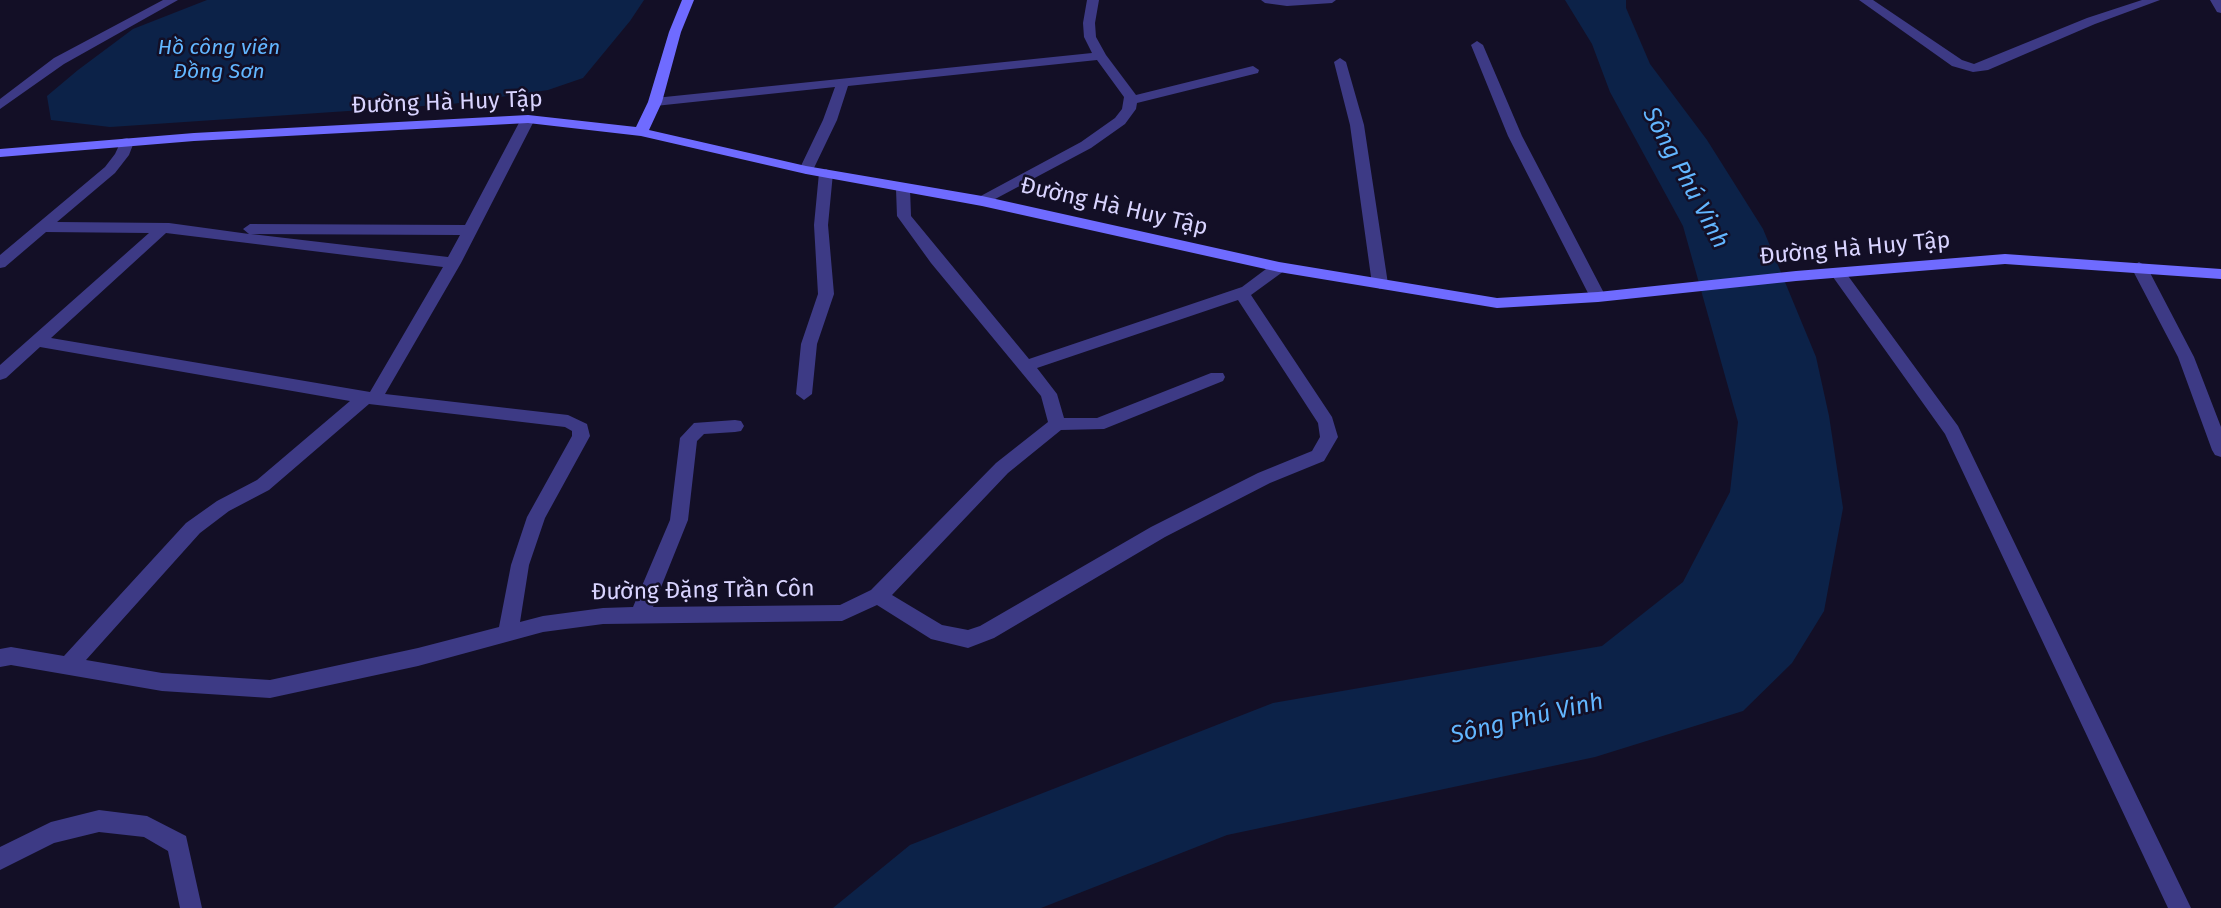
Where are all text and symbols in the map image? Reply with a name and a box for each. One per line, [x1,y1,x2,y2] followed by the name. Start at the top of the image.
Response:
[158,35,280,85] water label: Hồ công viên Đồng Sơn
[351,86,543,120] street label: Đường Hà Huy Tập
[1636,102,1734,254] water label: Sông Phú Vinh
[1018,172,1210,242] street label: Đường Hà Huy Tập
[1759,227,1951,271] street label: Đường Hà Huy Tập
[591,575,815,607] street label: Đường Đặng Trần Côn
[1448,687,1606,751] water label: Sông Phú Vinh

